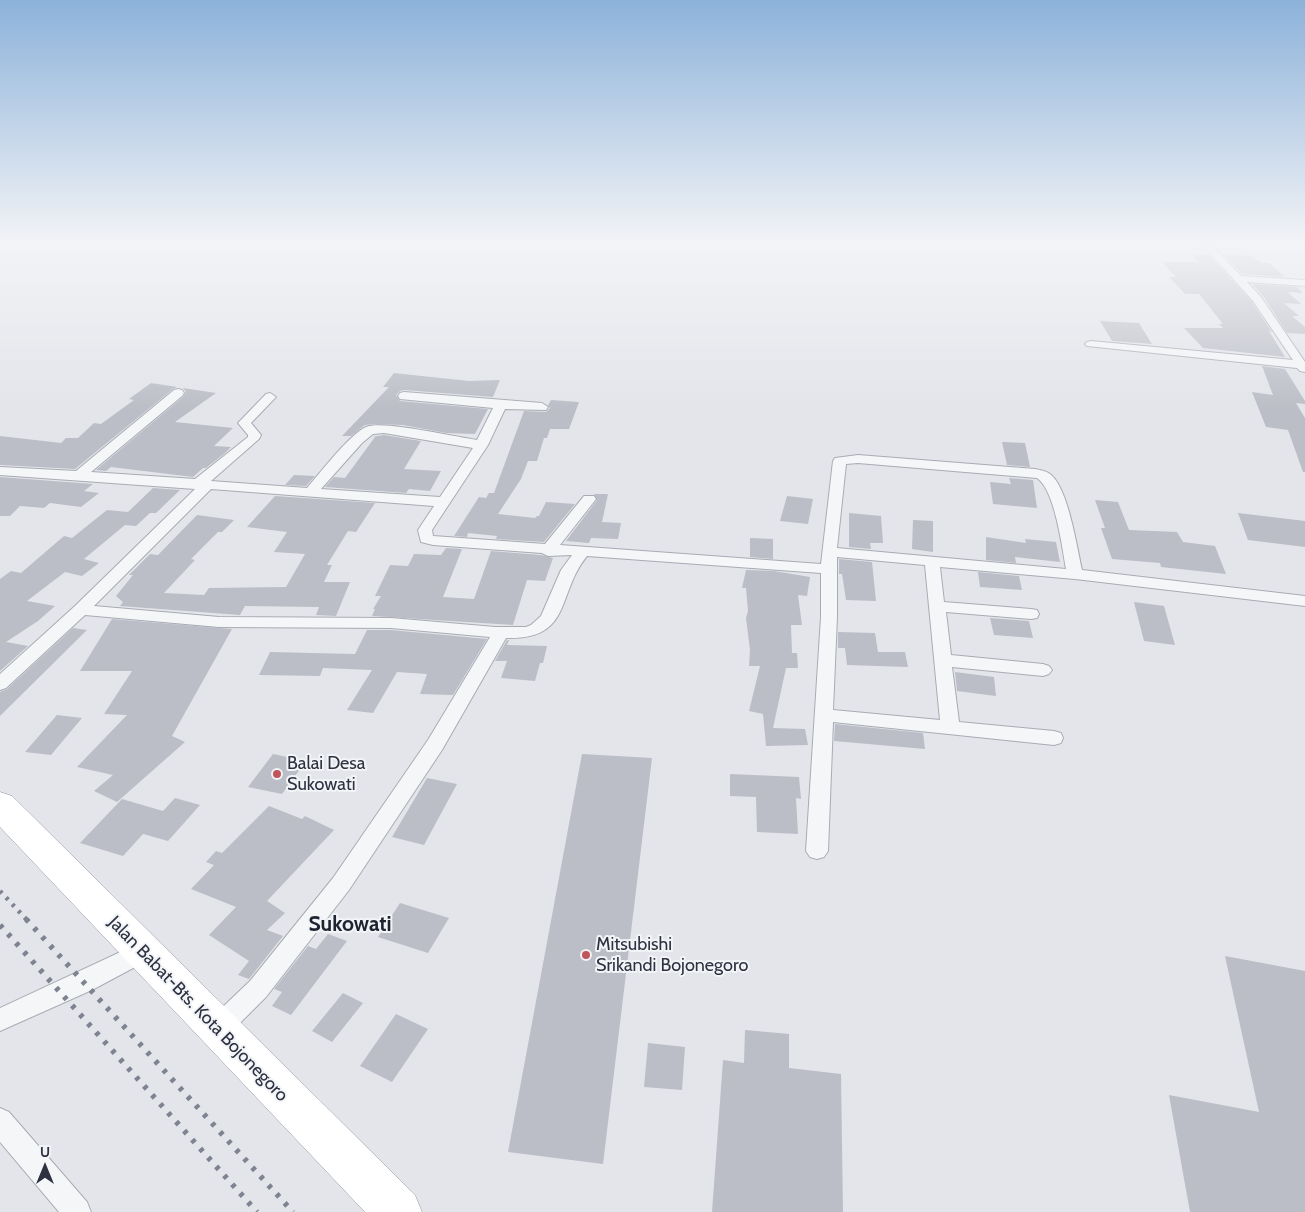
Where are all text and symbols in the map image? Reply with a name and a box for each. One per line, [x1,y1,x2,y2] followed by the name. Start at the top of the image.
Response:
[287,753,365,796] place label: Balai Desa Sukowati
[271,768,283,780] marker: Balai Desa Sukowati
[104,912,292,1106] street label: Jalan Babat-Bts. Kota Bojonegoro
[309,912,391,938] district label: Sukowati
[596,934,748,976] place label: Mitsubishi Srikandi Bojonegoro
[580,949,592,961] marker: Mitsubishi Srikandi Bojonegoro
[20,1142,70,1192] north arrow
[40,1143,50,1161] text: U

